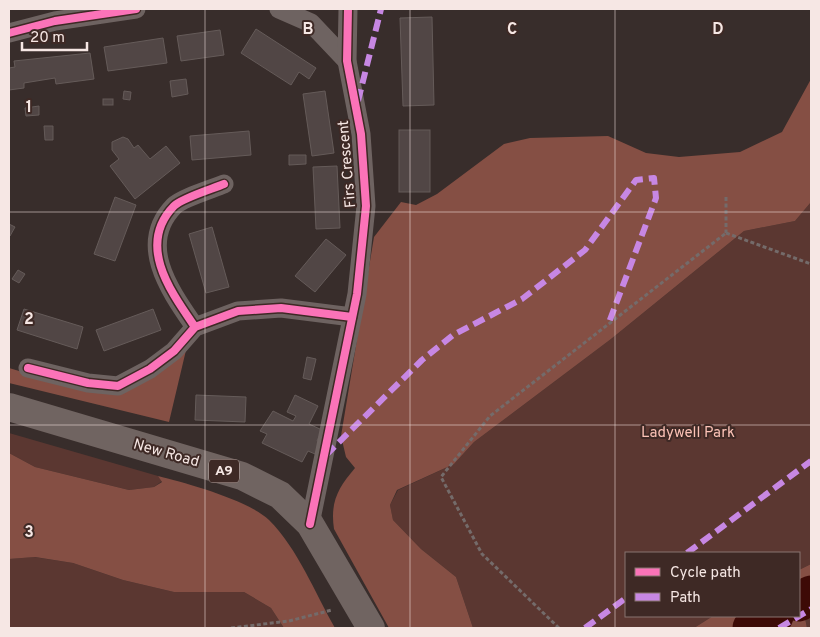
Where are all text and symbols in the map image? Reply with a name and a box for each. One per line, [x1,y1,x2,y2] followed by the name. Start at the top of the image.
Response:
[22,20,88,52] scale bar
[302,20,314,40] text: B
[507,20,517,40] text: C
[712,20,724,40] text: D
[30,29,65,48] text: 20 m
[26,98,32,118] text: 1
[335,119,361,209] street label: Firs Crescent
[24,310,34,330] text: 2
[641,424,735,443] park label: Ladywell Park
[131,436,201,472] street label: New Road
[209,460,239,482] road number: A9
[24,523,34,543] text: 3
[625,552,800,617] legend
[670,564,741,583] text: Cycle path
[670,589,701,608] text: Path

